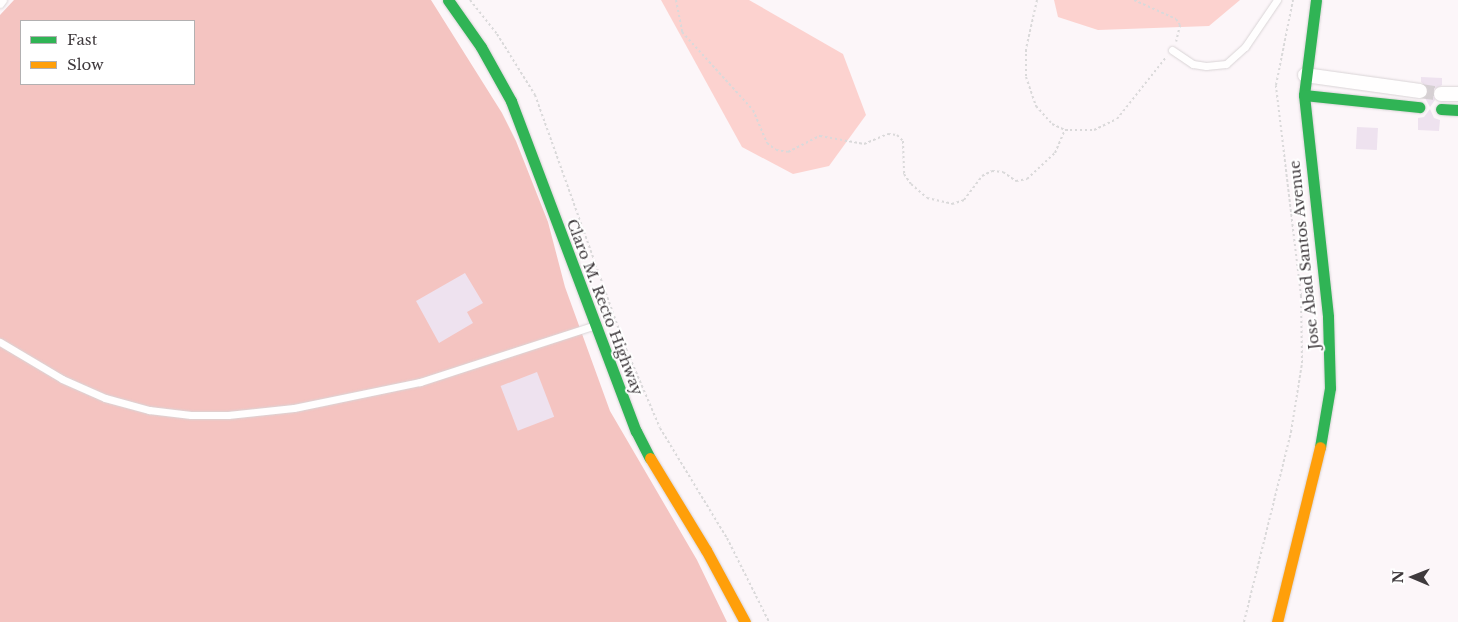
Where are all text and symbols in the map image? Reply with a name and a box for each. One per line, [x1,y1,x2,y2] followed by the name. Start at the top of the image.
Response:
[20,20,195,85] legend
[67,30,97,49] text: Fast
[67,55,104,74] text: Slow
[1285,159,1323,351] street label: Jose Abad Santos Avenue
[563,216,647,398] street label: Claro M. Recto Highway
[1388,552,1438,602] north arrow
[1389,570,1407,583] text: N

